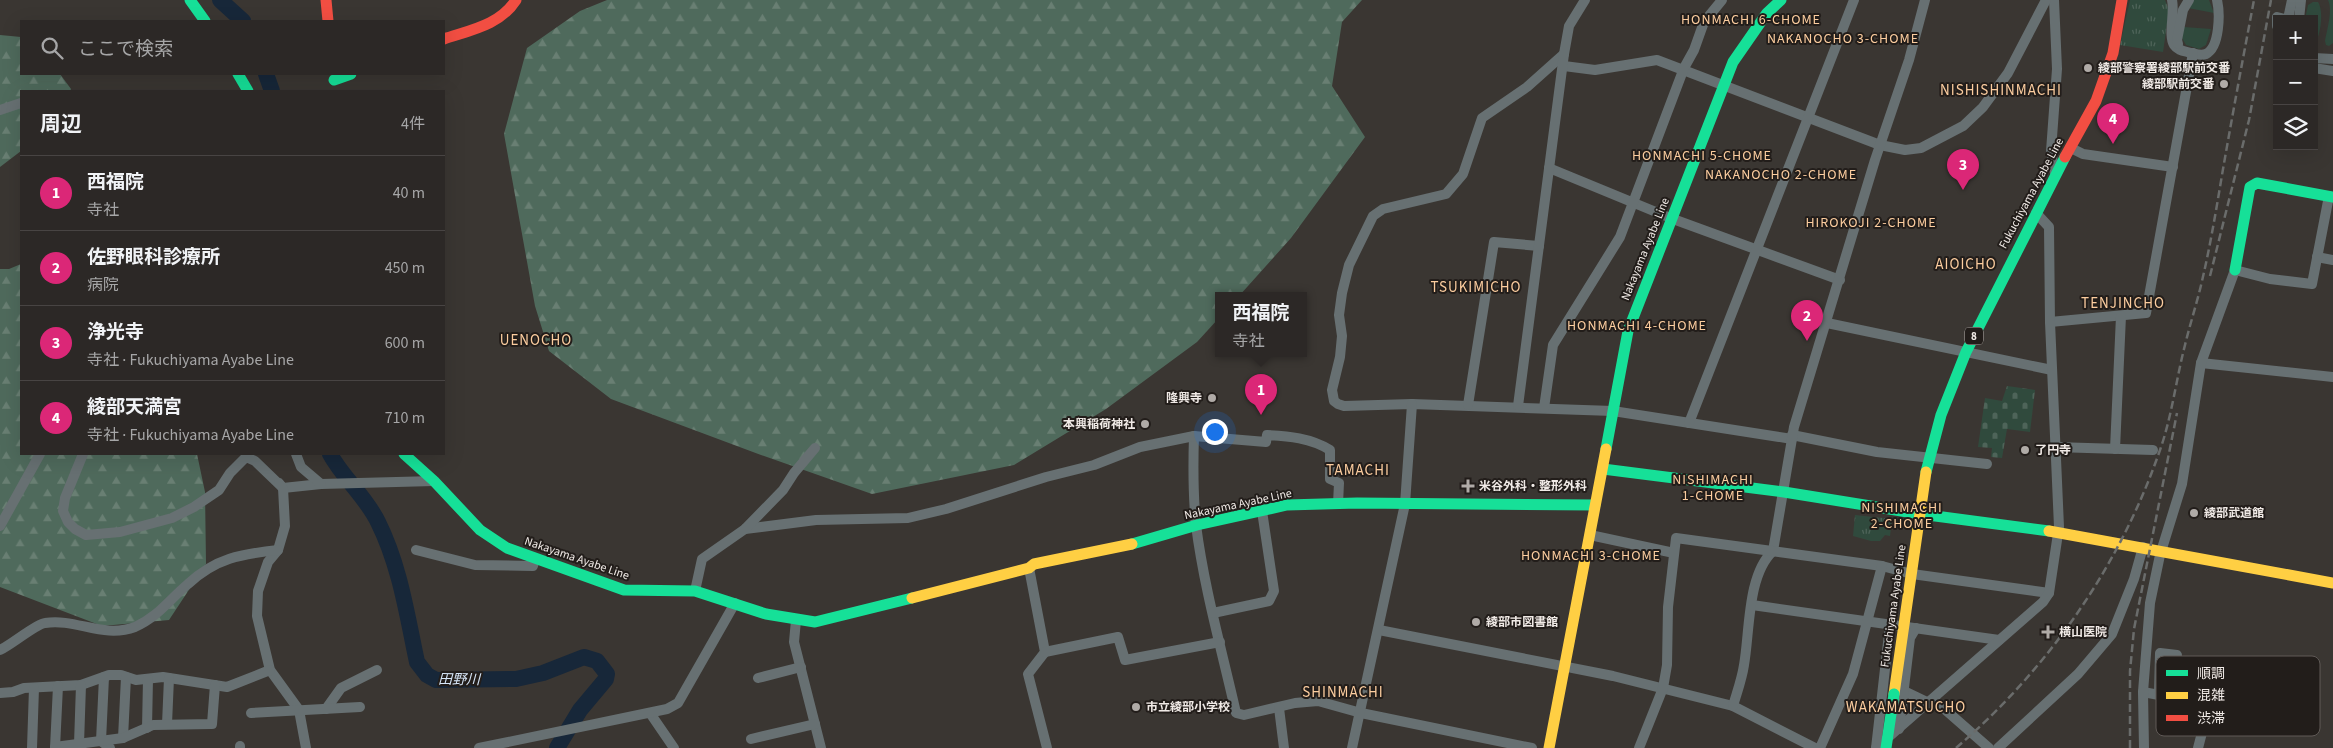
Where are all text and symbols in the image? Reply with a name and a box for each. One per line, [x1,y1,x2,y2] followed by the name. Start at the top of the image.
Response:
[1681,10,1821,30] district label: HONMACHI 6-CHOME
[2273,15,2318,150] map controls
[2273,15,2318,60] button: +
[20,20,445,75] search box
[1767,29,1919,49] district label: NAKANOCHO 3-CHOME
[38,34,66,62] icon: search
[78,36,173,63] text: ここで検索
[2098,60,2231,77] place label: 綾部警察署綾部駅前交番
[2273,60,2318,105] button: −
[2082,62,2094,74] marker: 綾部警察署綾部駅前交番
[2142,76,2215,93] place label: 綾部駅前交番
[2218,78,2230,90] marker: 綾部駅前交番
[1940,80,2062,101] district label: NISHISHINMACHI
[2097,103,2129,144] pin: 4
[2273,105,2318,150] button: layers
[40,109,82,139] text: 周辺
[401,113,425,135] text: 4件
[1995,135,2068,252] street label: Fukuchiyama Ayabe Line
[1632,146,1772,166] district label: HONMACHI 5-CHOME
[1947,149,1979,190] pin: 3
[1705,165,1857,185] district label: NAKANOCHO 2-CHOME
[87,169,144,196] text: 西福院
[52,182,60,204] text: 1
[393,182,425,204] text: 40 m
[1617,195,1674,303] street label: Nakayama Ayabe Line
[87,199,119,221] text: 寺社
[1805,213,1937,233] district label: HIROKOJI 2-CHOME
[87,244,220,271] text: 佐野眼科診療所
[1935,254,1997,275] district label: AIOICHO
[52,257,60,279] text: 2
[385,257,425,279] text: 450 m
[87,274,119,296] text: 病院
[1431,277,1521,298] district label: TSUKIMICHO
[1215,292,1307,357] popup
[2081,293,2165,314] district label: TENJINCHO
[1232,300,1290,327] text: 西福院
[1791,300,1823,341] pin: 2
[1567,316,1707,336] district label: HONMACHI 4-CHOME
[87,319,144,346] text: 浄光寺
[1965,328,1983,344] road number: 8
[500,330,572,351] district label: UENOCHO
[1232,330,1265,352] text: 寺社
[52,332,60,354] text: 3
[385,332,425,354] text: 600 m
[87,349,294,371] text: 寺社 · Fukuchiyama Ayabe Line
[1245,374,1277,415] pin: 1
[1166,390,1202,407] place label: 隆興寺
[1206,392,1218,404] marker: 隆興寺
[87,394,182,421] text: 綾部天満宮
[52,407,60,429] text: 4
[385,407,425,429] text: 710 m
[1063,416,1135,433] place label: 本興稲荷神社
[1139,418,1151,430] marker: 本興稲荷神社
[1202,419,1228,445] your location
[87,424,294,446] text: 寺社 · Fukuchiyama Ayabe Line
[2035,442,2071,459] place label: 了円寺
[2019,444,2031,456] marker: 了円寺
[1326,460,1390,481] district label: TAMACHI
[1672,470,1754,506] district label: NISHIMACHI 1-CHOME
[1479,478,1587,495] place label: 米谷外科・整形外科
[1461,479,1475,493] marker: 米谷外科・整形外科
[1183,485,1294,524] street label: Nakayama Ayabe Line
[1861,498,1943,534] district label: NISHIMACHI 2-CHOME
[2204,505,2264,522] place label: 綾部武道館
[2188,507,2200,519] marker: 綾部武道館
[522,533,631,584] street label: Nakayama Ayabe Line
[1876,544,1911,668] street label: Fukuchiyama Ayabe Line
[1521,546,1661,566] district label: HONMACHI 3-CHOME
[1486,614,1558,631] place label: 綾部市図書館
[1470,616,1482,628] marker: 綾部市図書館
[2059,624,2107,641] place label: 横山医院
[2041,625,2055,639] marker: 横山医院
[2156,656,2320,736] legend
[2197,664,2225,684] text: 順調
[438,670,482,690] water label: 田野川
[1302,682,1384,703] district label: SHINMACHI
[2197,686,2225,706] text: 混雑
[1846,697,1966,718] district label: WAKAMATSUCHO
[1146,699,1230,716] place label: 市立綾部小学校
[1130,701,1142,713] marker: 市立綾部小学校
[2197,709,2225,729] text: 渋滞

